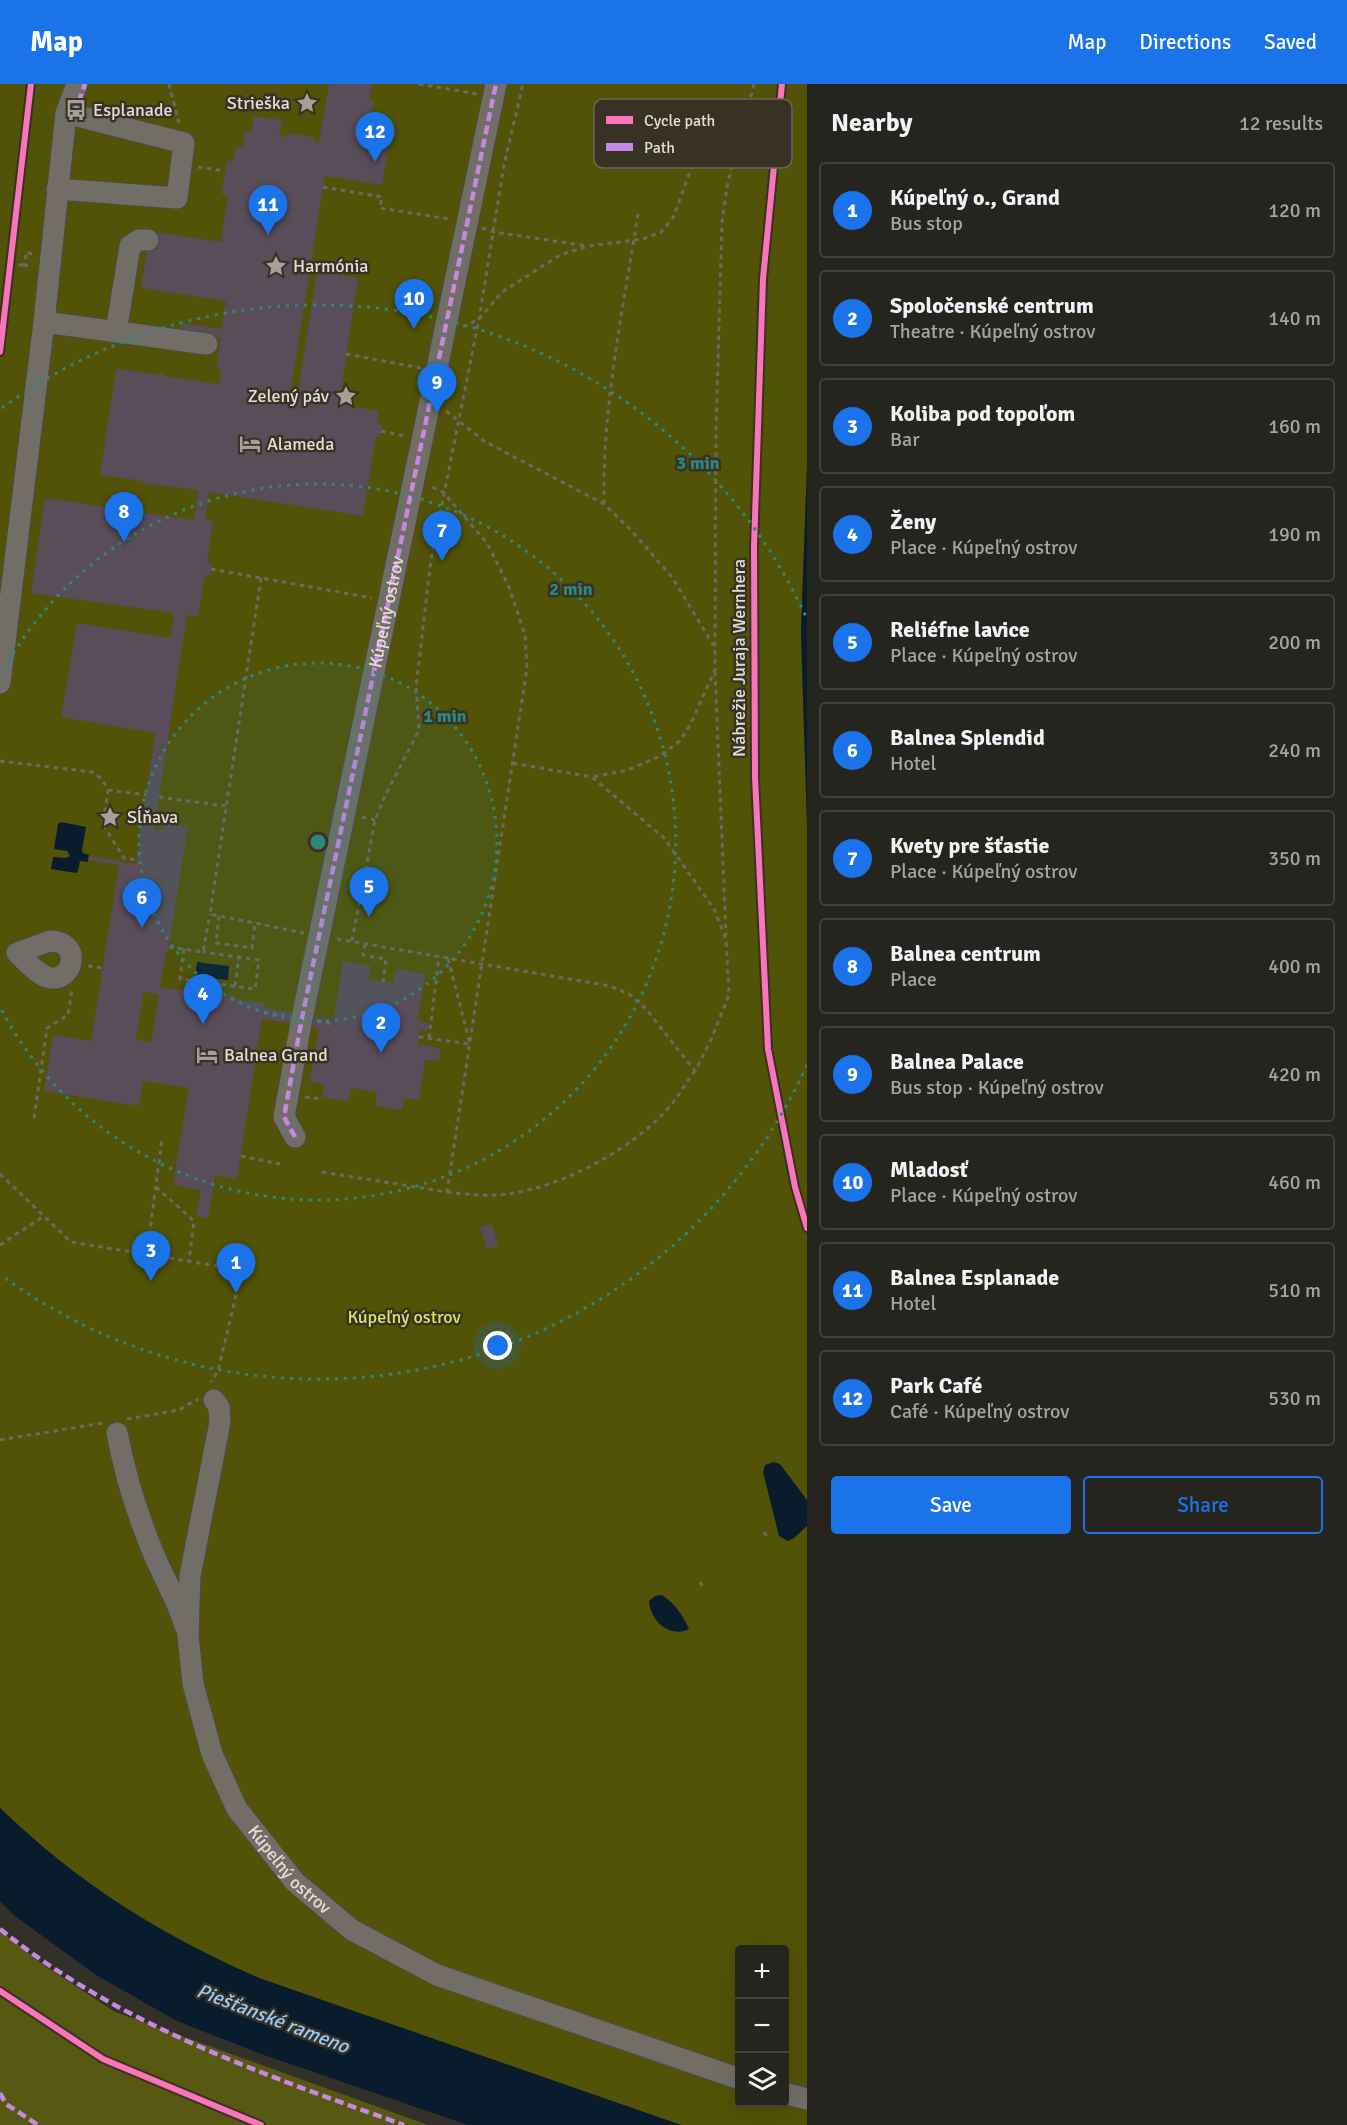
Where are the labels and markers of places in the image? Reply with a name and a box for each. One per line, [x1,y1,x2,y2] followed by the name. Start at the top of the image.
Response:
[295,91,319,115] place icon: Strieška
[227,92,290,114] place label: Strieška
[64,98,88,122] bus stop icon: Esplanade
[93,99,172,121] place label: Esplanade
[356,112,394,162] pin: 12
[248,186,288,235] pin: 11
[264,254,288,278] place icon: Harmónia
[293,255,368,277] place label: Harmónia
[394,280,434,329] pin: 10
[418,364,456,413] pin: 9
[334,384,358,408] place icon: Zelený páv
[248,385,330,407] place label: Zelený páv
[238,432,262,456] hotel icon: Alameda
[267,433,334,455] place label: Alameda
[104,492,144,542] pin: 8
[422,512,462,561] pin: 7
[98,805,122,829] place icon: Sĺňava
[127,805,178,828] place label: Sĺňava
[308,832,328,852] centre of rings
[350,868,388,917] pin: 5
[122,878,162,928] pin: 6
[184,974,222,1024] pin: 4
[362,1004,400,1053] pin: 2
[195,1043,219,1067] hotel icon: Balnea Grand
[224,1044,328,1066] place label: Balnea Grand
[132,1232,170,1281] pin: 3
[216,1244,256,1293] pin: 1

